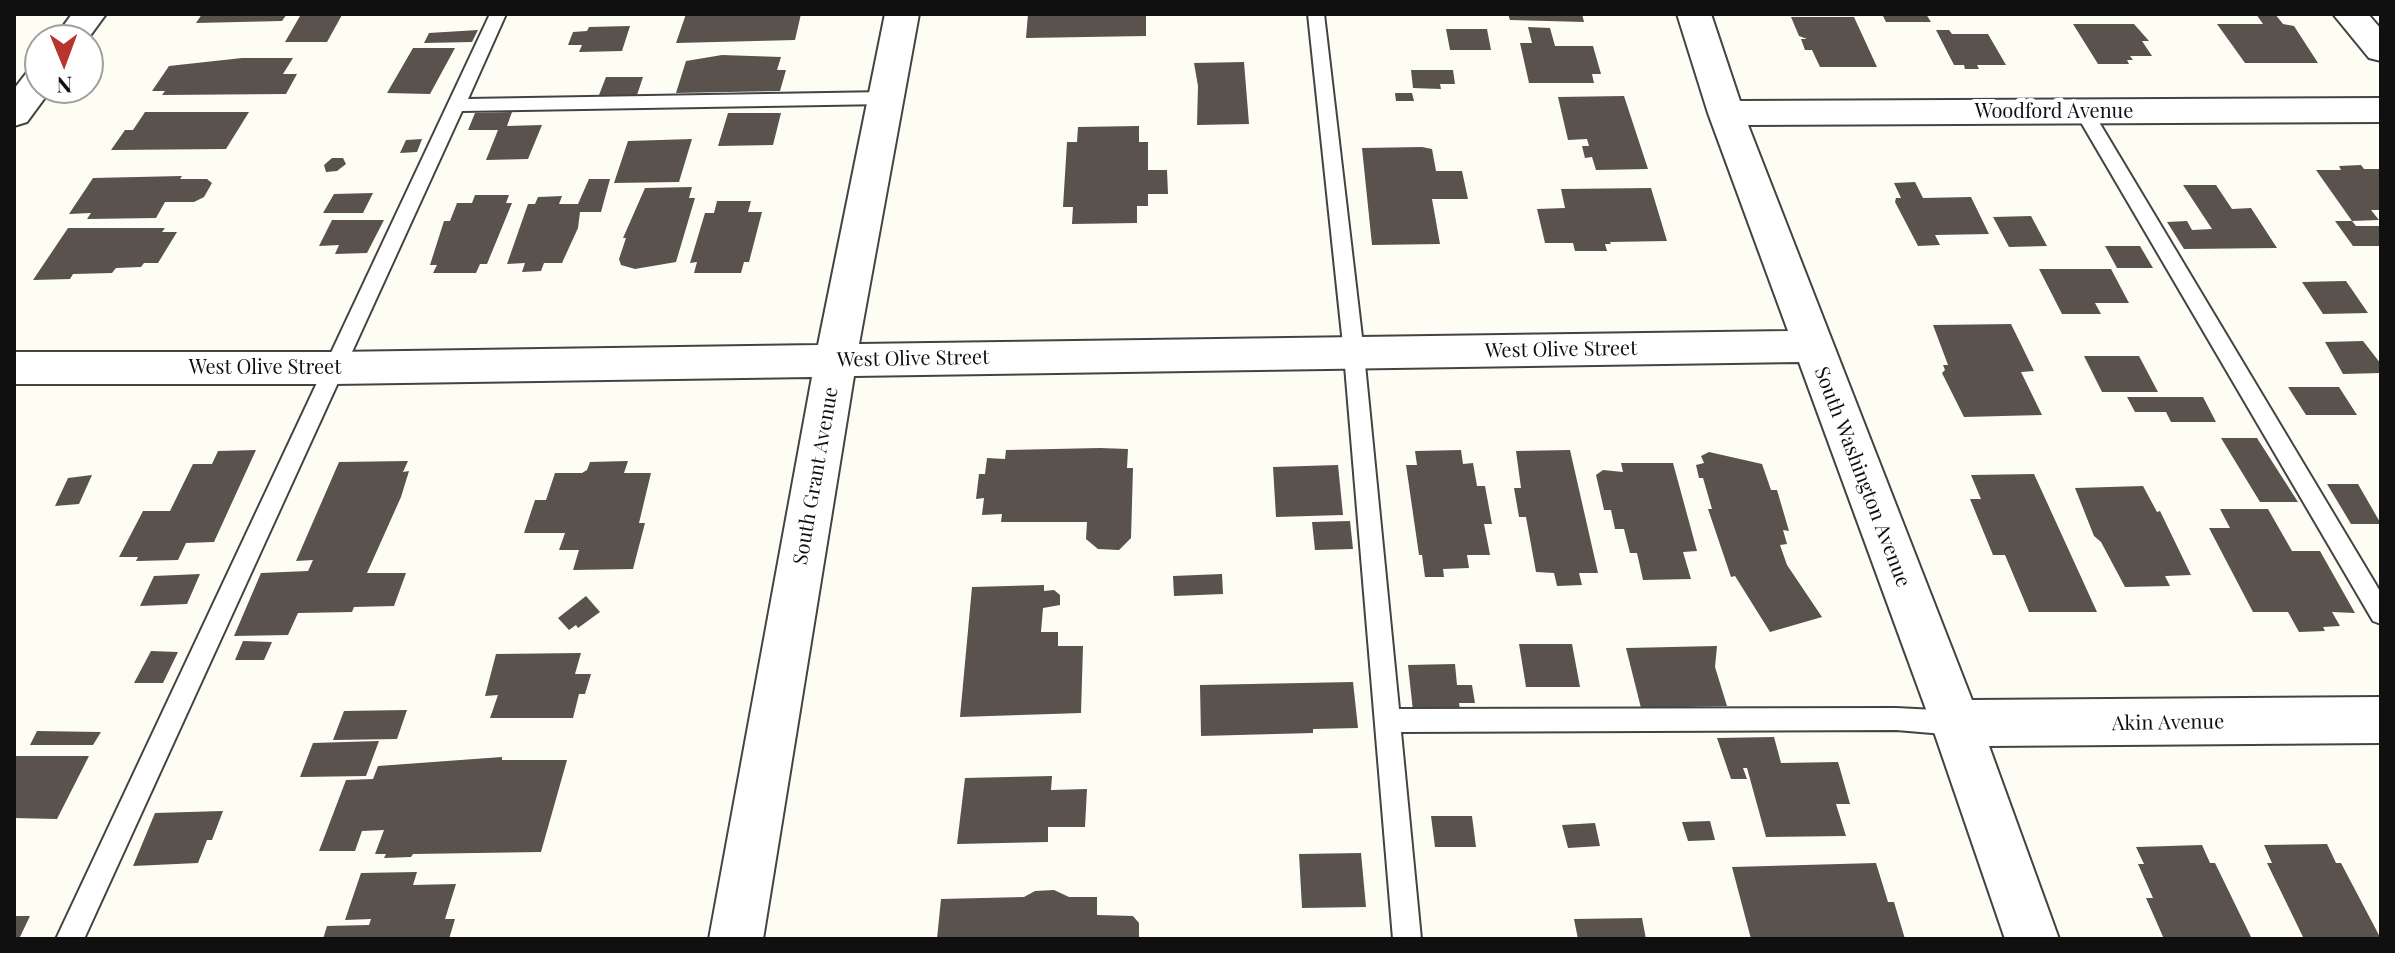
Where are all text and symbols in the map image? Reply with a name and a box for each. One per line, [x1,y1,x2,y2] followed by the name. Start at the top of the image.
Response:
[24,24,104,104] north arrow
[56,71,73,101] text: N
[1975,100,2133,124] street label: Woodford Avenue
[1485,337,1637,363] street label: West Olive Street
[837,346,989,372] street label: West Olive Street
[189,356,341,380] street label: West Olive Street
[1809,363,1915,591] street label: South Washington Avenue
[789,385,843,567] street label: South Grant Avenue
[2112,710,2224,736] street label: Akin Avenue

